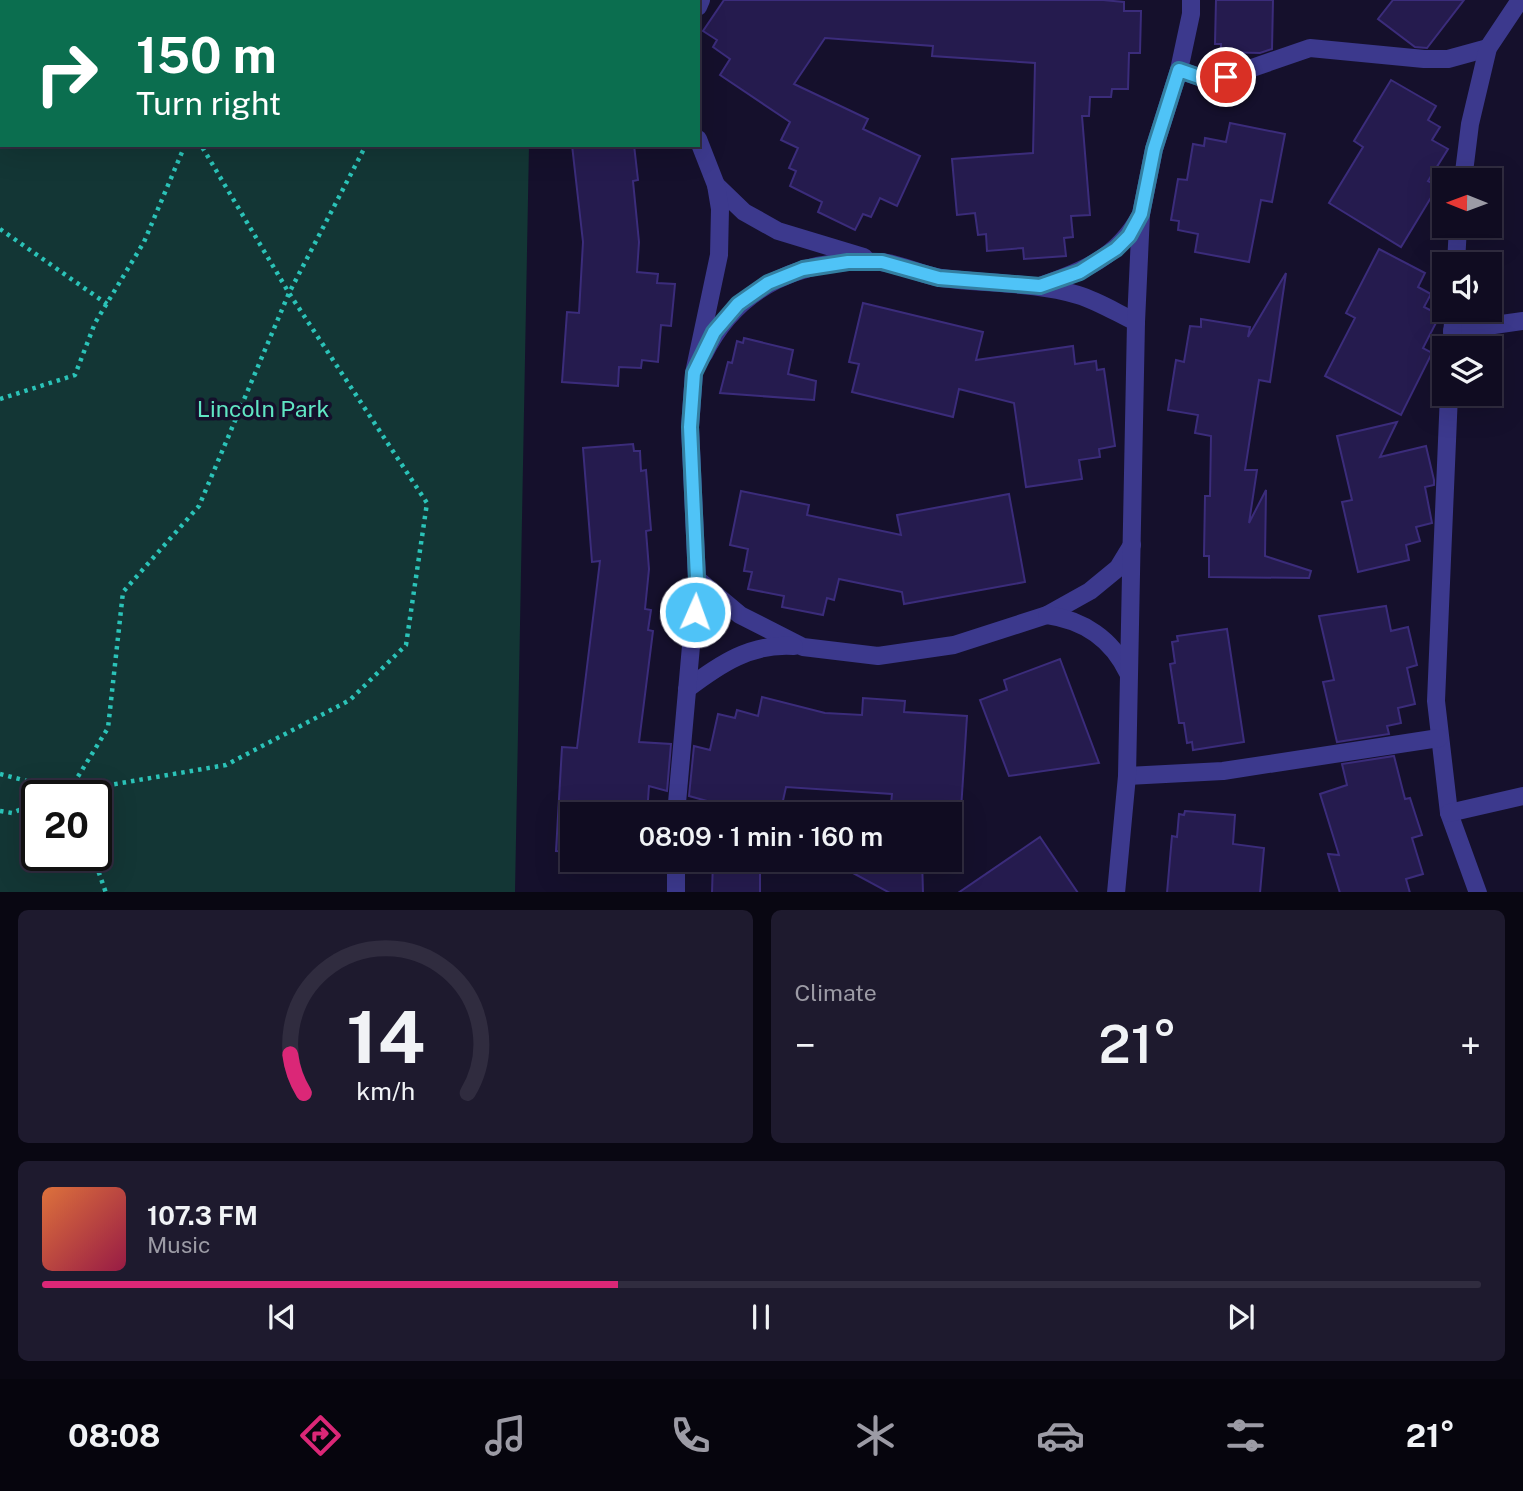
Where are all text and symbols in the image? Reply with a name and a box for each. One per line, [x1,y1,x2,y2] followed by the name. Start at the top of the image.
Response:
[136,26,277,84] text: 150 m
[21,28,112,119] icon: right
[1196,47,1256,107] pin
[1207,58,1245,96] icon: arrive
[136,85,281,122] text: Turn right
[1432,168,1502,238] north arrow
[1432,168,1502,406] map controls
[1432,252,1502,322] button: sound
[1432,336,1502,406] button: layers
[197,395,329,422] park label: Lincoln Park
[658,575,732,649] position arrow
[21,780,112,871] speed limit sign: 20
[639,821,883,852] text: 08:09 · 1 min · 160 m
[795,979,877,1006] text: Climate
[346,994,425,1079] text: 14
[1099,1014,1177,1075] text: 21°
[795,1023,816,1068] text: −
[1460,1023,1481,1068] text: +
[356,1075,415,1105] text: km/h
[147,1200,258,1231] text: 107.3 FM
[147,1231,211,1258] text: Music
[263,1298,301,1336] icon: previous
[742,1298,780,1336] icon: pause
[1222,1298,1260,1336] icon: next
[296,1411,345,1460] icon: directions
[481,1411,530,1460] icon: music
[666,1411,715,1460] icon: phone
[851,1411,900,1460] icon: climate
[1036,1411,1085,1460] icon: car
[1221,1411,1270,1460] icon: filters
[68,1417,161,1454] text: 08:08
[1406,1417,1455,1454] text: 21°

